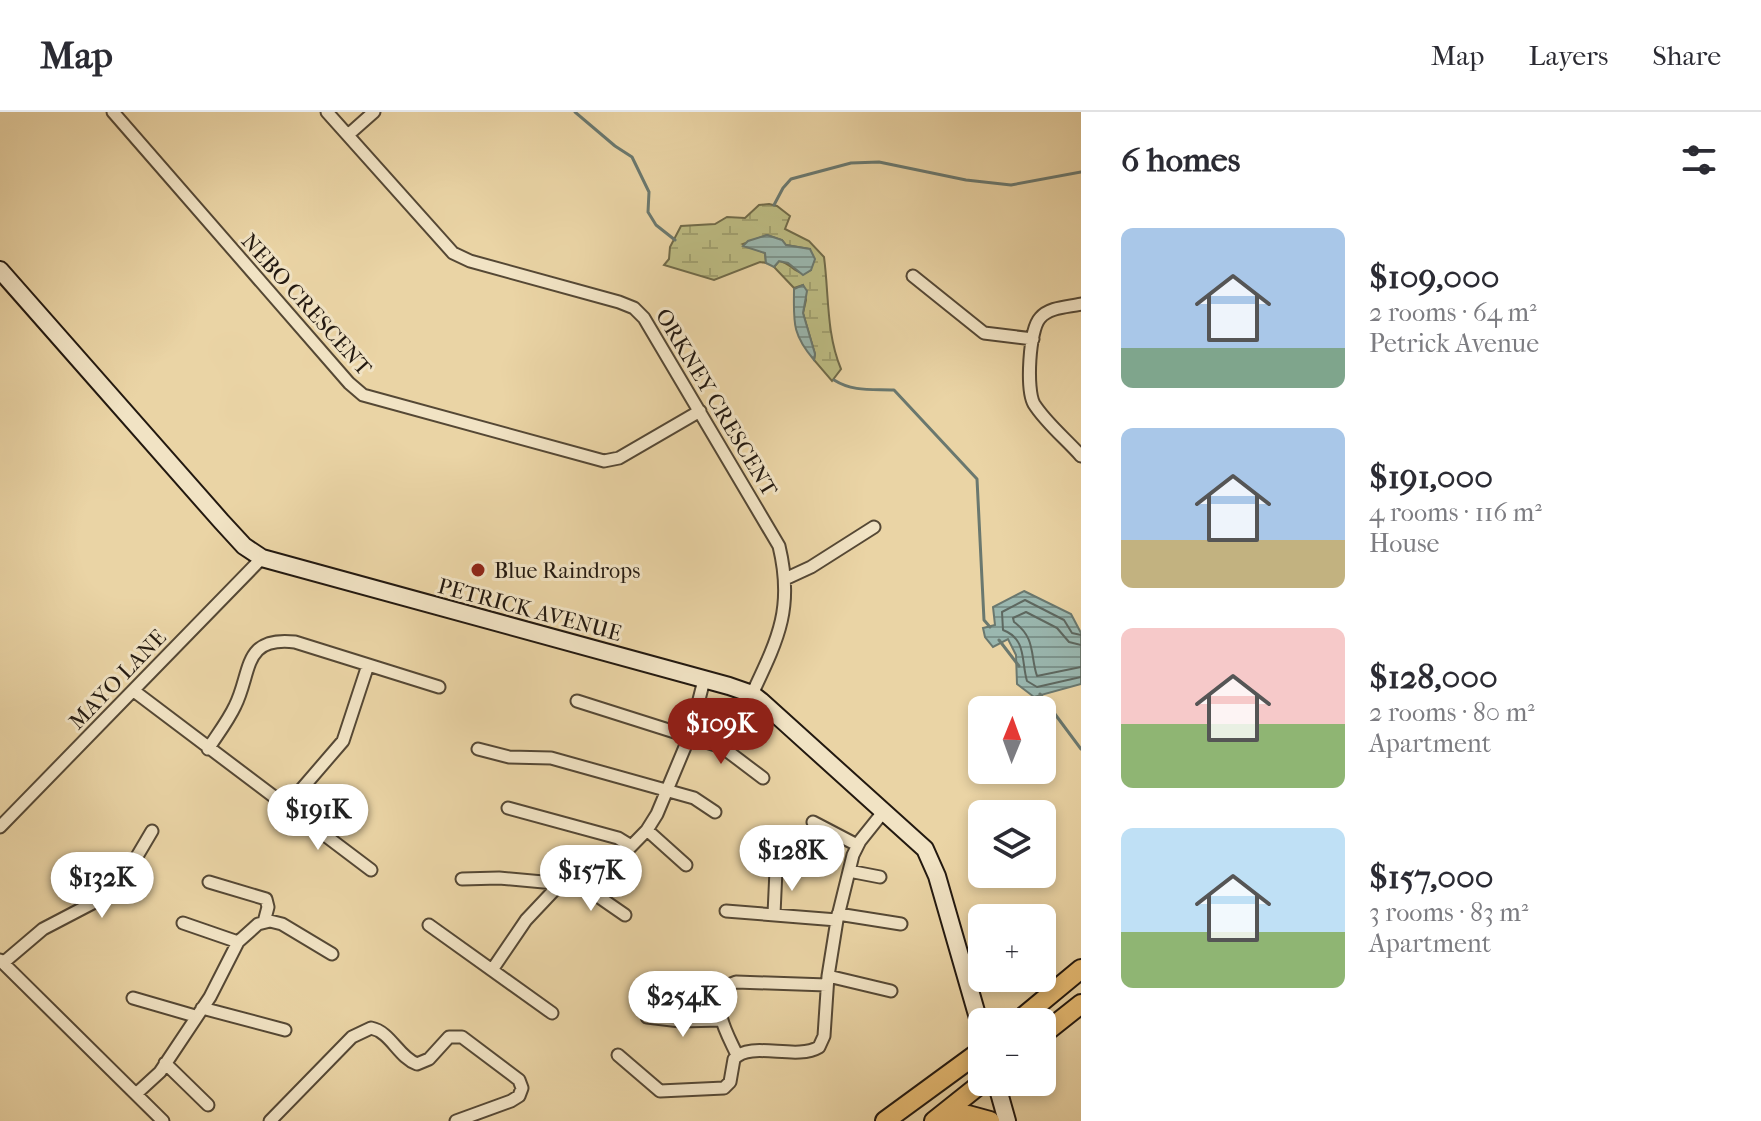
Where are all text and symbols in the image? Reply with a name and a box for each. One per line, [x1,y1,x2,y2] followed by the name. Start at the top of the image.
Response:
[40,33,113,78] text: Map
[1431,39,1484,72] text: Map
[1528,39,1608,72] text: Layers
[1652,39,1721,72] text: Share
[1677,138,1721,182] icon: filters
[1121,140,1240,180] text: 6 homes
[236,228,378,382] street label: NEBO CRESCENT
[1369,257,1500,297] text: $109,000
[1185,260,1281,356] icon: home
[1369,297,1537,328] text: 2 rooms · 64 m²
[650,304,783,502] street label: ORKNEY CRESCENT
[1369,328,1539,359] text: Petrick Avenue
[1369,457,1493,497] text: $191,000
[1185,460,1281,556] icon: home
[1369,497,1542,528] text: 4 rooms · 116 m²
[1369,528,1439,559] text: House
[494,558,640,584] place label: Blue Raindrops
[469,561,487,579] marker: Blue Raindrops
[435,573,624,647] street label: PETRICK AVENUE
[64,625,172,735] street label: MAYO LANE
[1369,657,1498,697] text: $128,000
[1185,660,1281,756] icon: home
[968,696,1056,784] north arrow
[968,696,1056,1096] map controls
[1369,697,1535,728] text: 2 rooms · 80 m²
[665,698,777,766] pin: $109K
[686,708,756,739] text: $109K
[1369,728,1491,759] text: Apartment
[262,784,374,852] pin: $191K
[285,794,351,825] text: $191K
[968,800,1056,888] button: layers
[736,825,848,893] pin: $128K
[758,835,826,866] text: $128K
[535,845,647,913] pin: $157K
[46,852,158,920] pin: $132K
[558,855,624,886] text: $157K
[1369,857,1494,897] text: $157,000
[1185,860,1281,956] icon: home
[69,862,135,893] text: $132K
[1369,897,1528,928] text: 3 rooms · 83 m²
[968,904,1056,992] button: +
[1369,928,1491,959] text: Apartment
[627,971,739,1039] pin: $254K
[646,981,720,1012] text: $254K
[968,1008,1056,1096] button: −

